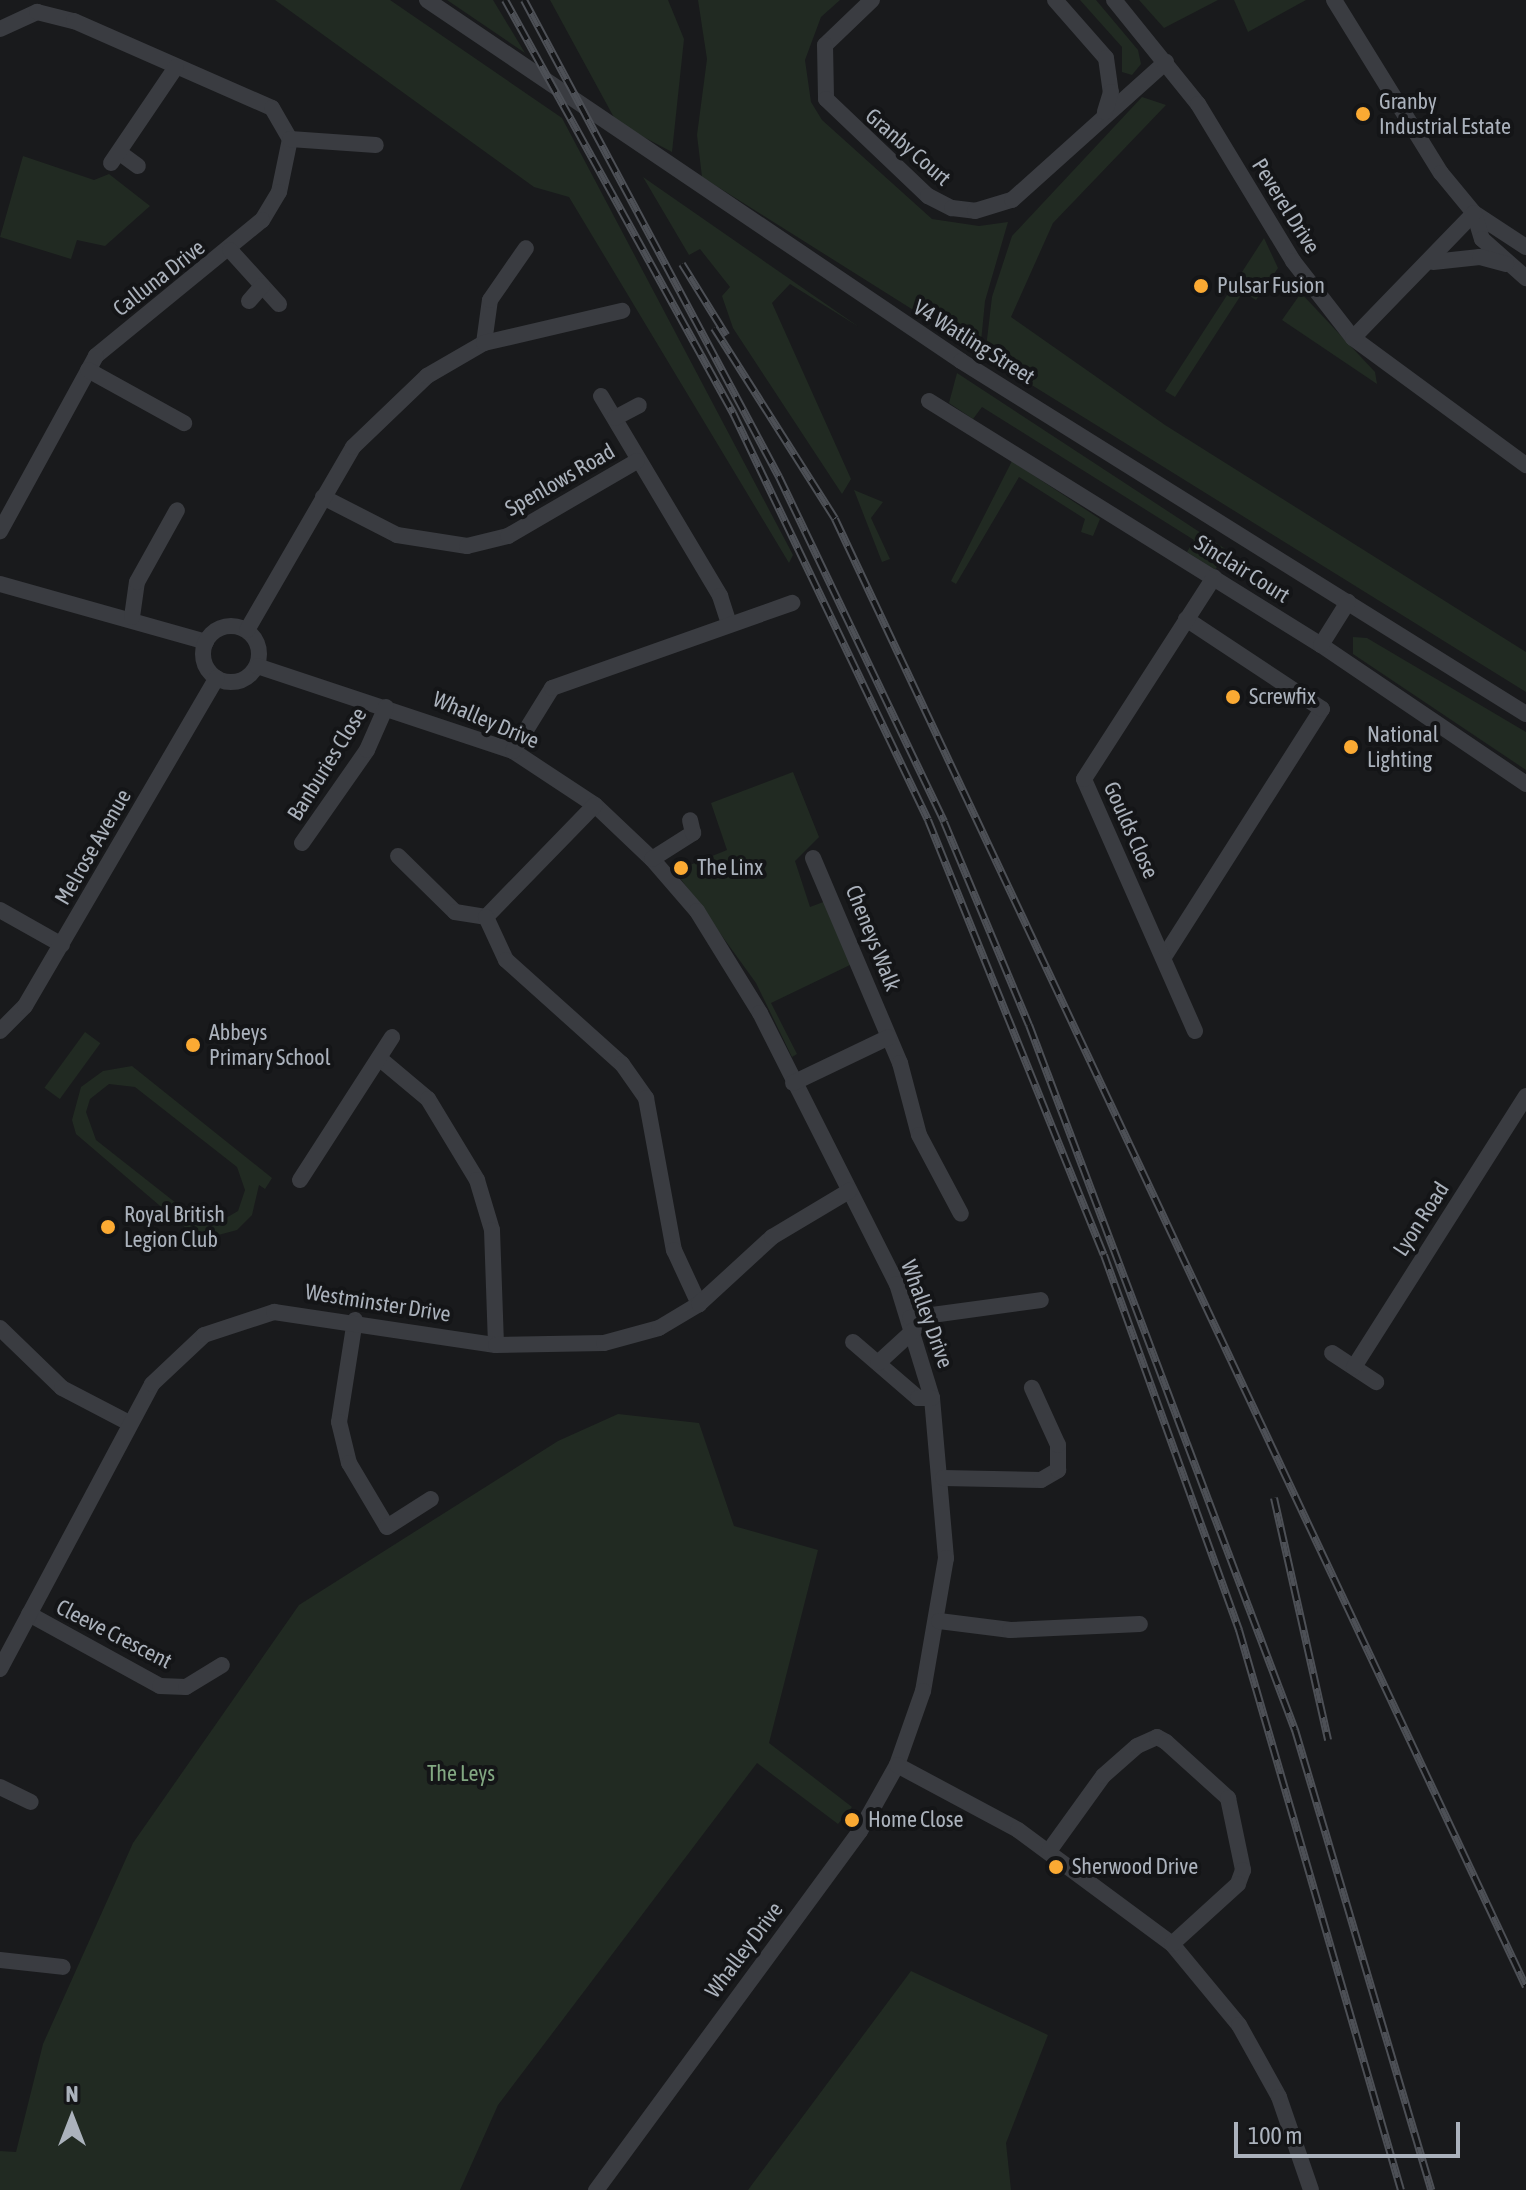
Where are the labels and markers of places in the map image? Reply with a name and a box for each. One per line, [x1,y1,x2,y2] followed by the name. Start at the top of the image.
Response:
[1379,88,1511,140] place label: Granby Industrial Estate
[1354,105,1372,123] marker: Granby Industrial Estate
[1217,273,1325,299] place label: Pulsar Fusion
[1192,277,1210,295] marker: Pulsar Fusion
[1249,684,1316,710] place label: Screwfix
[1224,688,1242,706] marker: Screwfix
[1367,721,1439,772] place label: National Lighting
[1342,738,1360,756] marker: National Lighting
[697,855,763,881] place label: The Linx
[672,859,690,877] marker: The Linx
[209,1019,331,1070] place label: Abbeys Primary School
[184,1036,202,1054] marker: Abbeys Primary School
[124,1201,225,1252] place label: Royal British Legion Club
[99,1218,117,1236] marker: Royal British Legion Club
[868,1807,964,1833] place label: Home Close
[843,1811,861,1829] marker: Home Close
[1072,1854,1198,1880] place label: Sherwood Drive
[1047,1858,1065,1876] marker: Sherwood Drive

